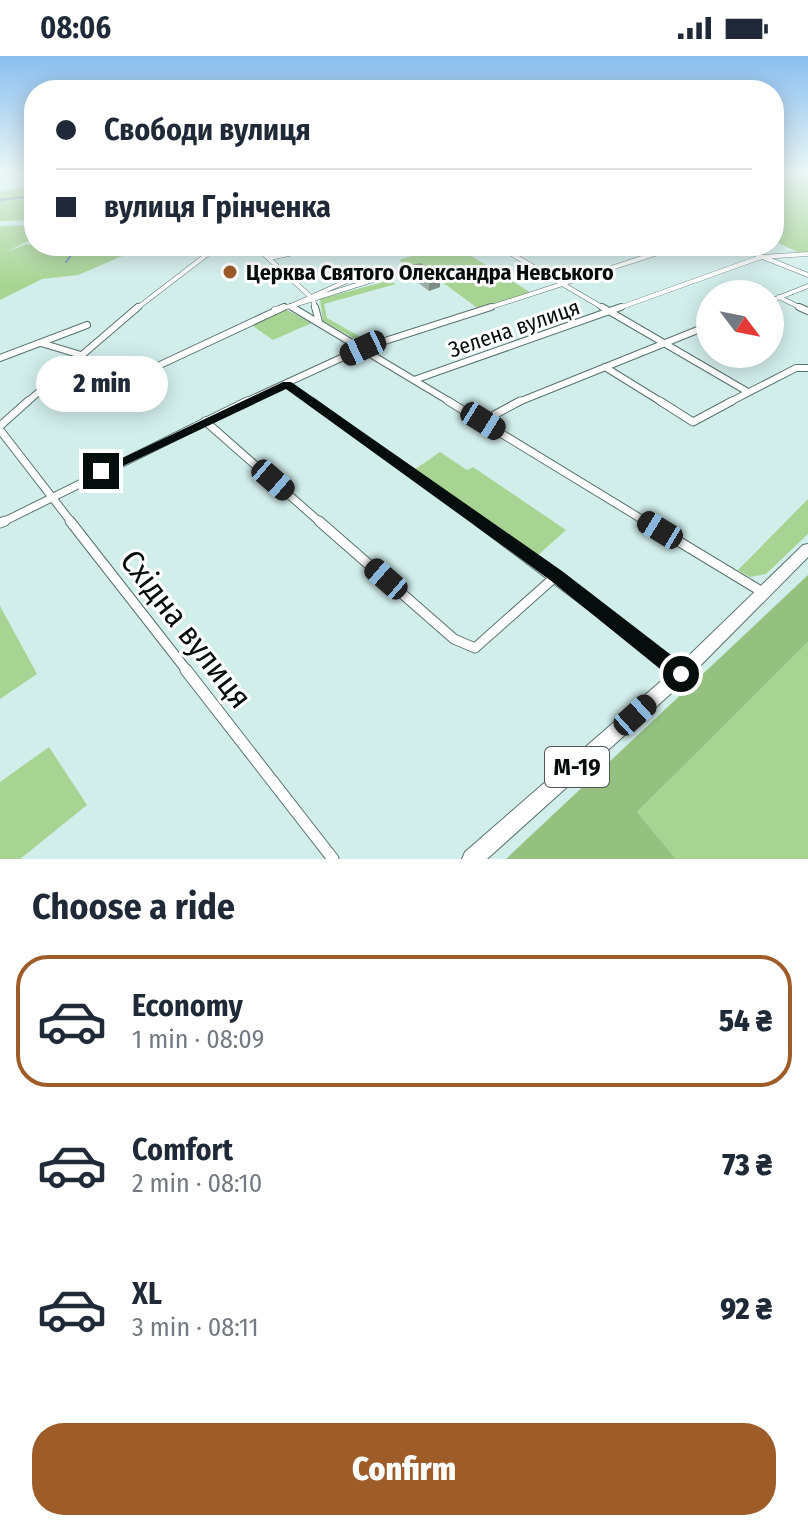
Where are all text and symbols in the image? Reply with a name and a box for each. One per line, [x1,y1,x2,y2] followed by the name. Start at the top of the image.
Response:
[40,10,111,46] text: 08:06
[104,112,311,148] text: Свободи вулиця
[104,189,331,225] text: вулиця Грінченка
[246,259,614,286] place label: Церква Святого Олександра Невського
[221,263,239,281] marker: Церква Святого Олександра Невського
[696,280,784,368] north arrow
[696,280,784,368] map controls
[445,293,583,364] street label: Зелена вулиця
[336,327,390,369] car
[35,355,167,411] callout: 2 min
[73,368,131,399] text: 2 min
[456,398,510,444] car
[83,453,119,489] route end
[247,455,299,505] car
[633,507,687,553] car
[112,542,260,716] street label: Східна вулиця
[360,554,412,604] car
[663,656,699,692] route start
[609,690,661,740] car
[545,747,609,787] road number: М-19
[32,885,235,929] text: Choose a ride
[36,985,108,1057] icon: car
[132,988,243,1024] text: Economy
[719,1003,772,1039] text: 54 ₴
[132,1024,264,1055] text: 1 min · 08:09
[36,1129,108,1201] icon: car
[132,1132,233,1168] text: Comfort
[722,1147,772,1183] text: 73 ₴
[132,1168,262,1199] text: 2 min · 08:10
[36,1273,108,1345] icon: car
[132,1276,162,1312] text: XL
[720,1291,772,1327] text: 92 ₴
[132,1312,259,1343] text: 3 min · 08:11
[32,1423,776,1515] button: Confirm

